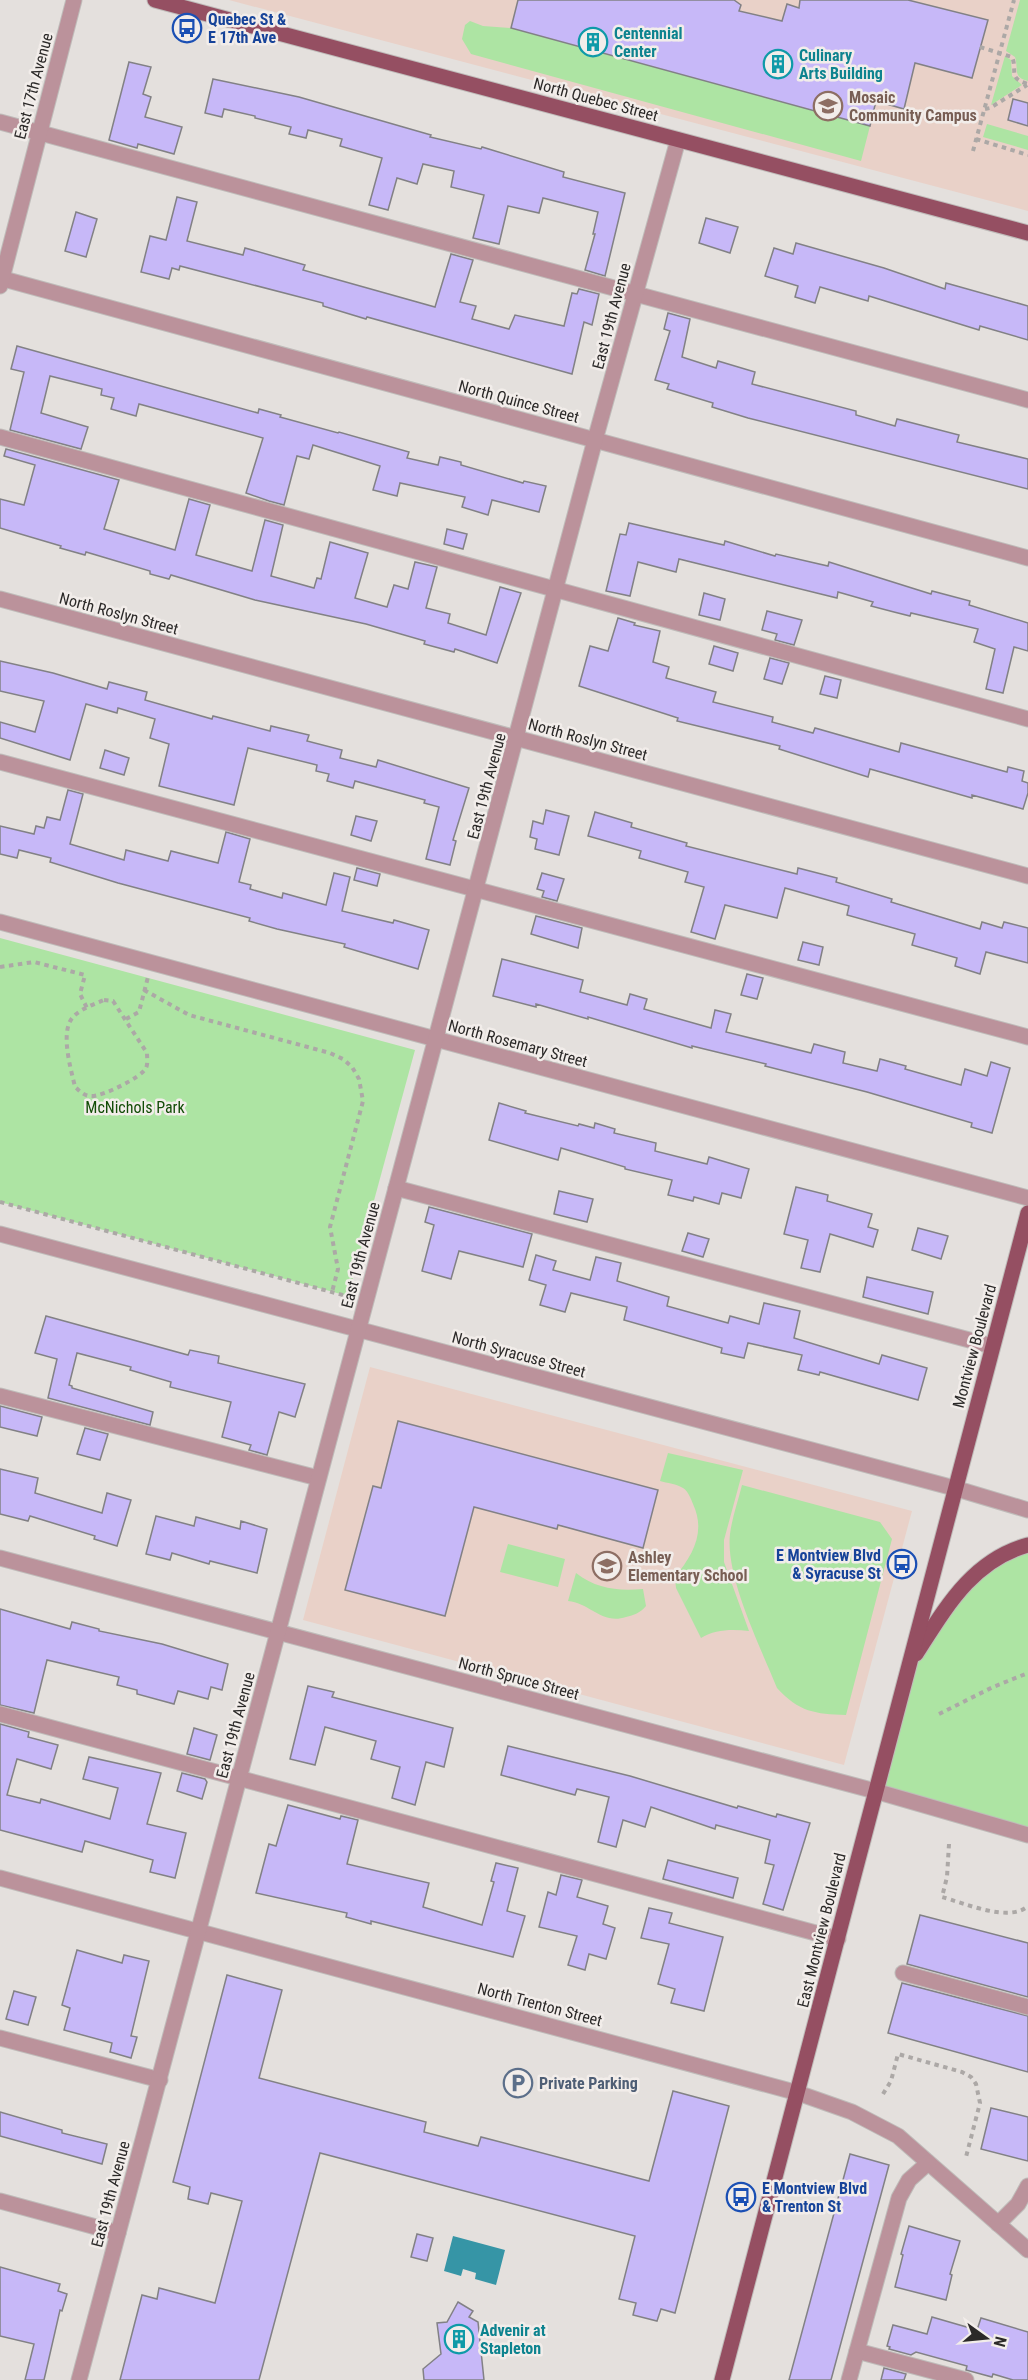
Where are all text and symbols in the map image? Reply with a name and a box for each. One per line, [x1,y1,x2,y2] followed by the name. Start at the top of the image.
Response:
[208,10,286,47] place label: Quebec St & E 17th Ave
[171,12,203,44] bus stop icon: Quebec St & E 17th Ave
[614,24,683,61] place label: Centennial Center
[577,26,609,58] building icon: Centennial Center
[10,31,57,141] street label: East 17th Avenue
[799,46,883,83] place label: Culinary Arts Building
[762,48,794,80] building icon: Culinary Arts Building
[532,74,660,125] street label: North Quebec Street
[849,88,977,125] place label: Mosaic Community Campus
[812,90,844,122] school or university icon: Mosaic Community Campus
[588,261,635,371] street label: East 19th Avenue
[456,376,582,427] street label: North Quince Street
[57,588,181,639] street label: North Roslyn Street
[526,714,650,765] street label: North Roslyn Street
[463,731,510,841] street label: East 19th Avenue
[446,1016,590,1071] street label: North Rosemary Street
[85,1098,185,1117] park label: McNichols Park
[337,1200,384,1310] street label: East 19th Avenue
[949,1282,1000,1410] street label: Montview Boulevard
[450,1327,588,1382] street label: North Syracuse Street
[776,1546,881,1583] place label: E Montview Blvd & Syracuse St
[628,1548,747,1585] place label: Ashley Elementary School
[886,1548,918,1580] bus stop icon: E Montview Blvd & Syracuse St
[591,1550,623,1582] school or university icon: Ashley Elementary School
[456,1653,582,1704] street label: North Spruce Street
[212,1670,259,1780] street label: East 19th Avenue
[793,1851,850,2009] street label: East Montview Boulevard
[475,1979,605,2030] street label: North Trenton Street
[502,2067,534,2099] parking icon: Private Parking
[539,2074,638,2093] place label: Private Parking
[87,2139,134,2249] street label: East 19th Avenue
[762,2179,867,2216] place label: E Montview Blvd & Trenton St
[725,2181,757,2213] bus stop icon: E Montview Blvd & Trenton St
[956,2308,1016,2368] north arrow
[480,2321,546,2358] place label: Advenir at Stapleton
[443,2323,475,2355] building icon: Advenir at Stapleton
[990,2335,1010,2349] text: N

